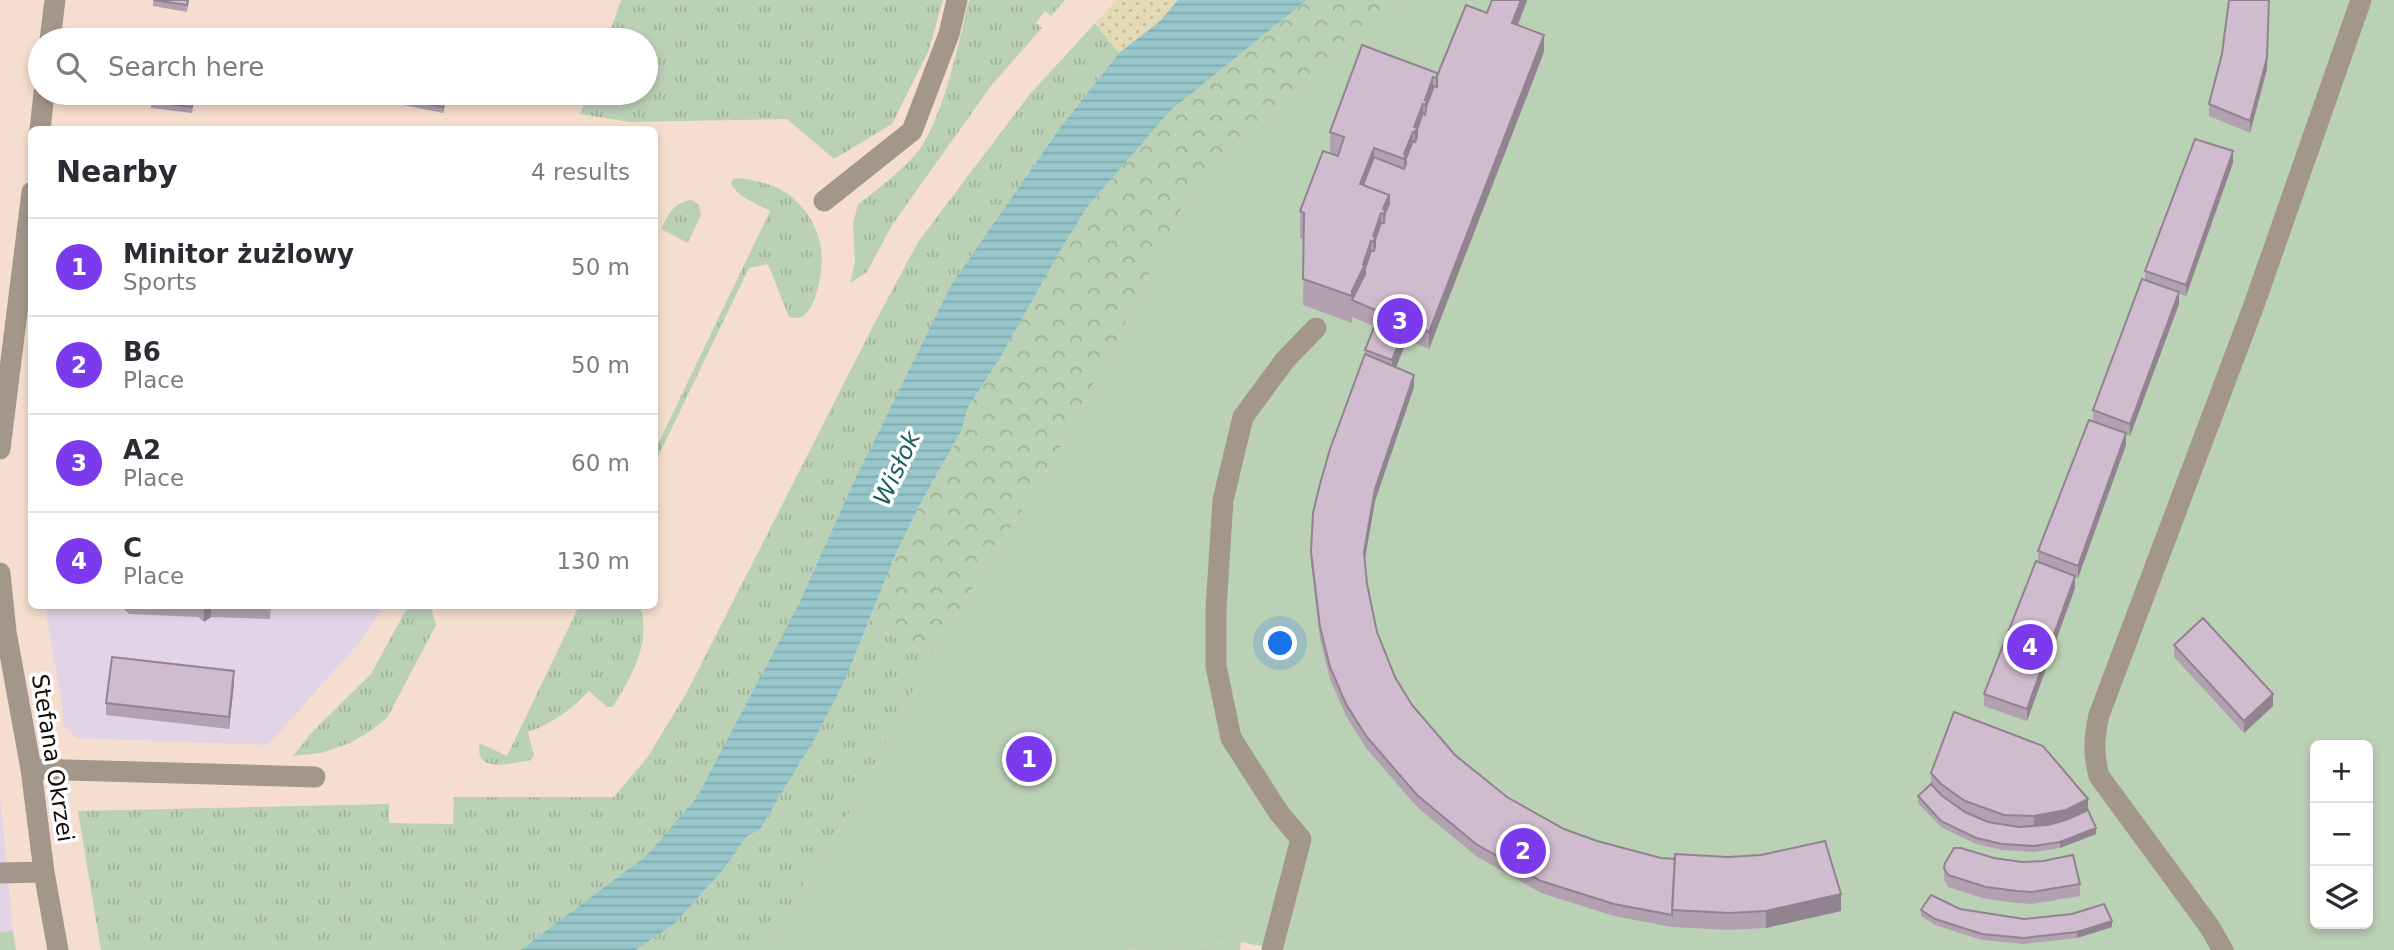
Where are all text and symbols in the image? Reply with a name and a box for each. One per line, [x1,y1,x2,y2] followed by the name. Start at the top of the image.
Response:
[28,28,658,105] search box
[52,48,90,86] icon: search
[108,52,264,82] text: Search here
[56,154,178,189] text: Nearby
[531,159,630,185] text: 4 results
[123,239,354,269] text: Minitor żużlowy
[71,254,87,280] text: 1
[571,254,630,280] text: 50 m
[123,269,197,295] text: Sports
[1377,295,1423,347] pin: 3
[123,337,161,367] text: B6
[71,352,87,378] text: 2
[571,352,630,378] text: 50 m
[123,367,184,393] text: Place
[868,426,927,509] water label: Wisłok
[123,435,161,465] text: A2
[71,450,87,476] text: 3
[571,450,630,476] text: 60 m
[123,465,184,491] text: Place
[123,533,142,563] text: C
[71,548,87,574] text: 4
[556,548,630,574] text: 130 m
[123,563,184,589] text: Place
[2007,621,2053,673] pin: 4
[1263,626,1297,660] your location
[27,672,79,844] street label: Stefana Okrzei
[1006,733,1052,785] pin: 1
[2310,740,2373,929] map controls
[2310,740,2373,803] button: +
[2310,803,2373,866] button: −
[1500,825,1546,877] pin: 2
[2310,866,2373,929] button: layers

